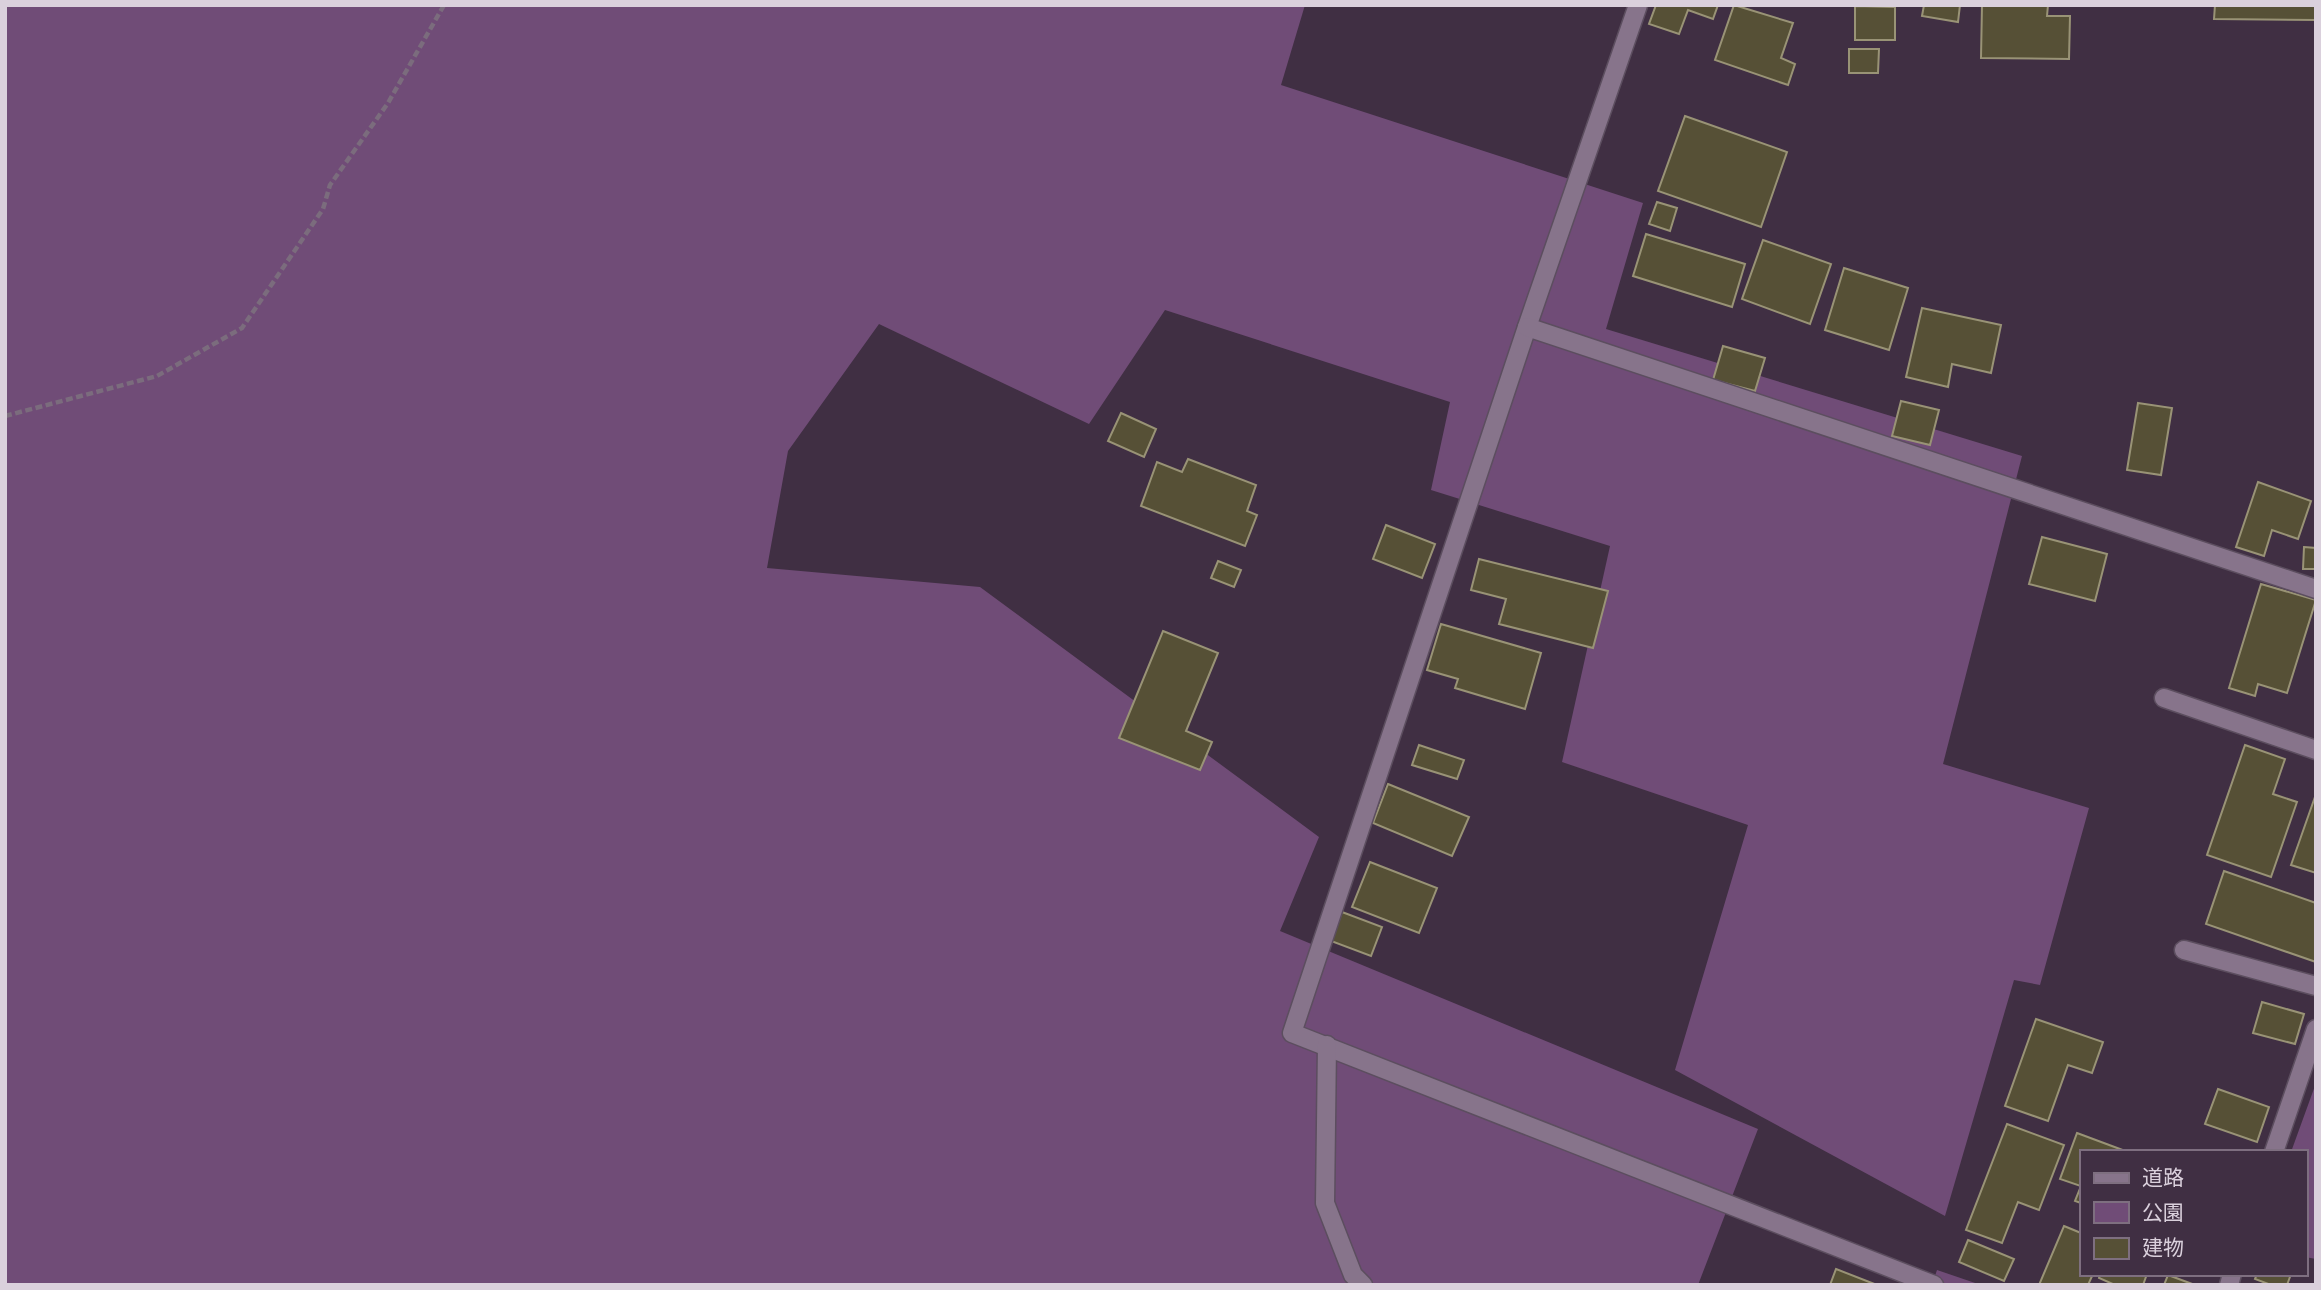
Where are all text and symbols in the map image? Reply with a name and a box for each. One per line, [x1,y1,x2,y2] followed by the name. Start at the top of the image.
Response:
[2080,1150,2307,1276] legend
[2142,1165,2184,1191] text: 道路
[2142,1200,2184,1226] text: 公園
[2142,1235,2184,1261] text: 建物

